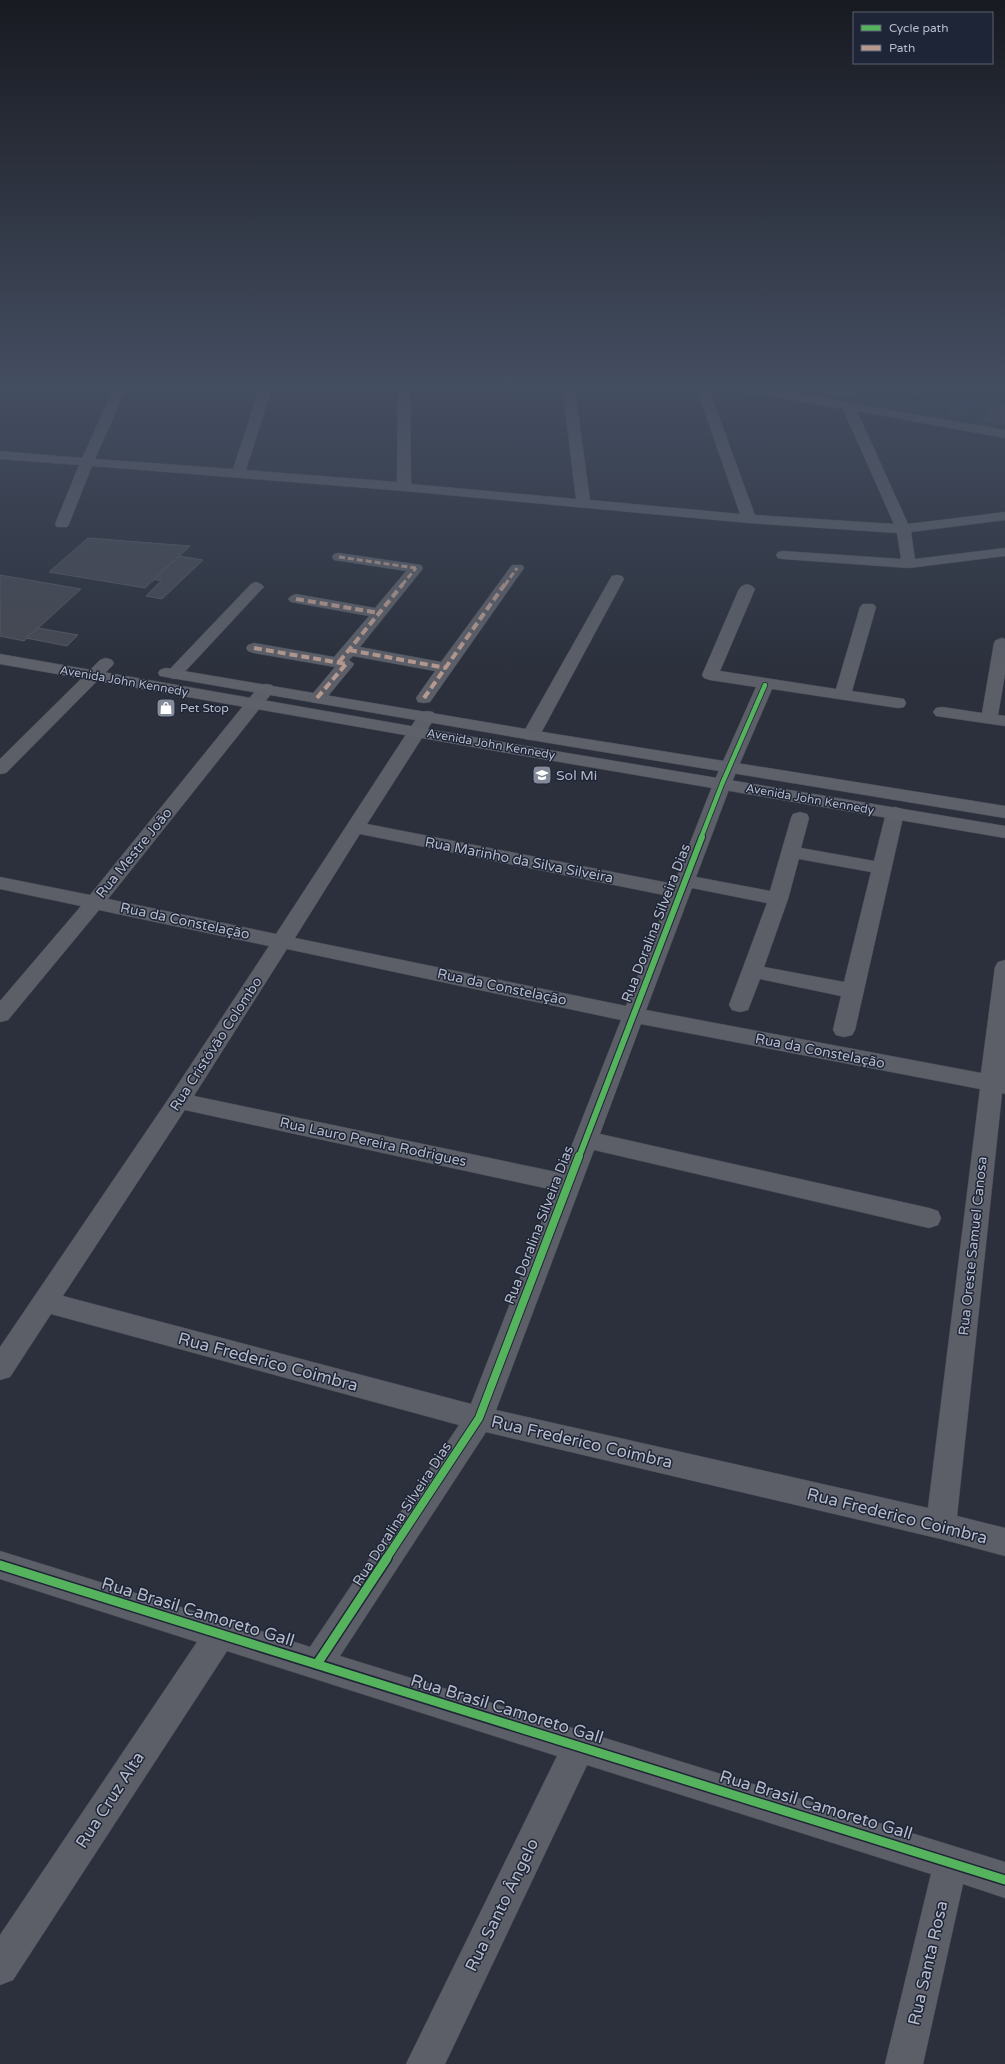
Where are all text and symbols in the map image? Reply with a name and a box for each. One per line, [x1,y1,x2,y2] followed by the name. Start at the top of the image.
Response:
[853,12,993,64] legend
[889,21,948,35] text: Cycle path
[889,41,915,55] text: Path
[59,663,190,699] street label: Avenida John Kennedy
[155,697,177,719] shop icon: Pet Stop
[180,701,229,715] place label: Pet Stop
[426,726,557,762] street label: Avenida John Kennedy
[531,764,553,786] school or university icon: Sol Mi
[556,767,597,784] place label: Sol Mi
[745,781,876,817] street label: Avenida John Kennedy
[92,804,176,902] street label: Rua Mestre João
[423,833,615,887] street label: Rua Marinho da Silva Silveira
[618,841,694,1005] street label: Rua Doralina Silveira Dias
[119,899,251,943] street label: Rua da Constelação
[436,965,568,1009] street label: Rua da Constelação
[166,974,266,1114] street label: Rua Cristóvão Colombo
[754,1030,886,1072] street label: Rua da Constelação
[278,1114,468,1170] street label: Rua Lauro Pereira Rodrigues
[501,1143,577,1307] street label: Rua Doralina Silveira Dias
[955,1156,991,1336] street label: Rua Oreste Samuel Canosa
[176,1328,360,1396] street label: Rua Frederico Coimbra
[489,1411,675,1473] street label: Rua Frederico Coimbra
[349,1438,455,1589] street label: Rua Doralina Silveira Dias
[804,1483,990,1549] street label: Rua Frederico Coimbra
[99,1573,297,1651] street label: Rua Brasil Camoreto Gall
[408,1670,606,1748] street label: Rua Brasil Camoreto Gall
[71,1748,149,1852] street label: Rua Cruz Alta
[717,1766,915,1844] street label: Rua Brasil Camoreto Gall
[461,1835,543,1975] street label: Rua Santo Ângelo
[903,1899,953,2027] street label: Rua Santa Rosa

